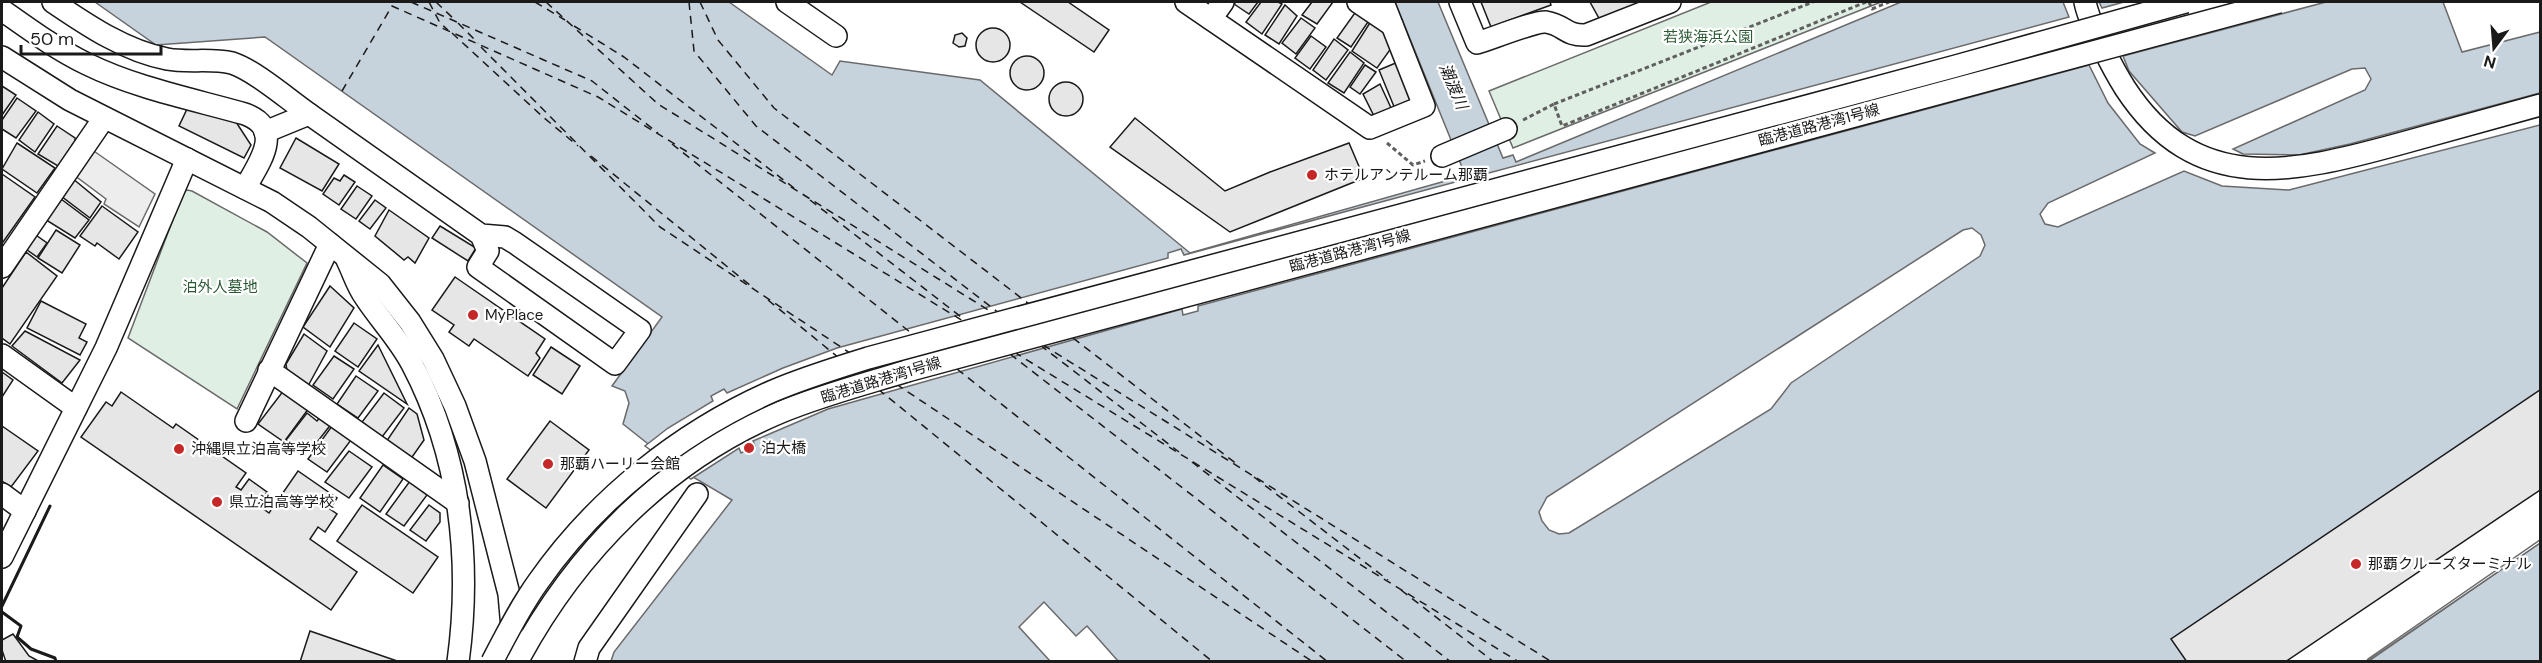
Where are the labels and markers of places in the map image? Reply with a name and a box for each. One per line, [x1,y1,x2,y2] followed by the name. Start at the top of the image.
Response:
[1324,165,1488,185] place label: ホテルアンテルーム那覇
[1305,168,1319,182] marker: ホテルアンテルーム那覇
[485,305,543,325] place label: MyPlace
[466,308,480,322] marker: MyPlace
[761,438,806,458] place label: 泊大橋
[191,439,326,459] place label: 沖縄県立泊高等学校
[742,441,756,455] marker: 泊大橋
[172,442,186,456] marker: 沖縄県立泊高等学校
[560,454,680,474] place label: 那覇ハーリー会館
[541,457,555,471] marker: 那覇ハーリー会館
[229,492,334,512] place label: 県立泊高等学校
[210,495,224,509] marker: 県立泊高等学校
[2368,554,2532,574] place label: 那覇クルーズターミナル
[2349,557,2363,571] marker: 那覇クルーズターミナル

